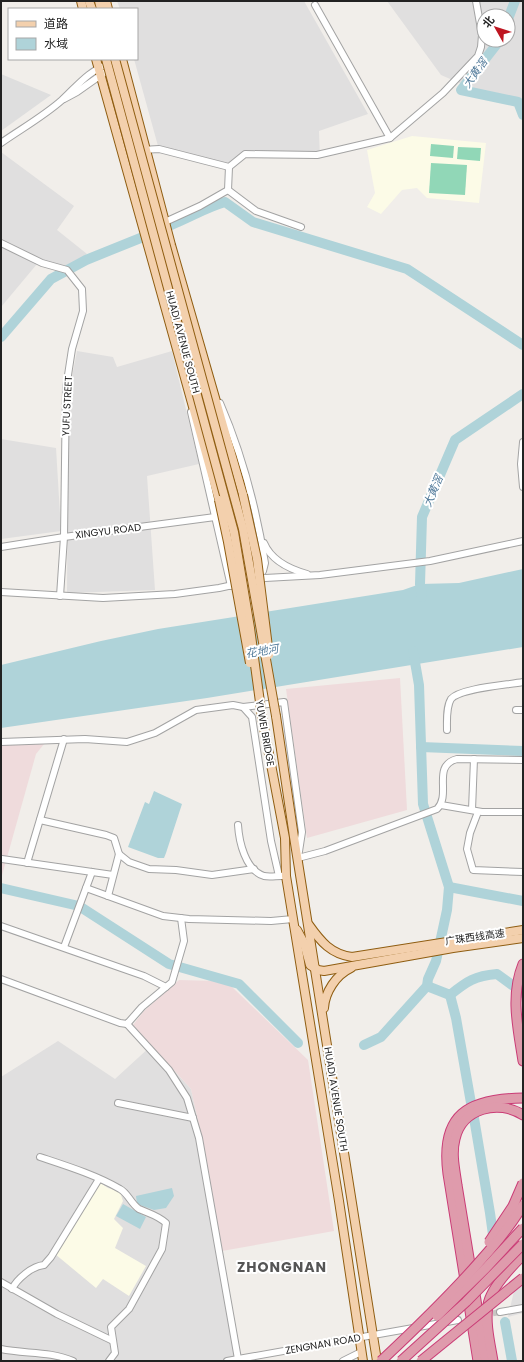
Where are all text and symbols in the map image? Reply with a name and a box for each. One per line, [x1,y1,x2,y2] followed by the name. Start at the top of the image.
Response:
[8,8,138,60] legend
[476,8,516,48] north arrow
[479,12,498,31] text: 北
[44,15,68,32] text: 道路
[44,35,68,52] text: 水域
[459,53,492,91] water label: 大黄滘
[162,289,204,395] street label: HUADI AVENUE SOUTH
[58,375,76,436] street label: YUFU STREET
[419,471,448,509] water label: 大黄滘
[74,520,142,542] street label: XINGYU ROAD
[244,640,282,661] water label: 花地河
[252,699,278,767] street label: YUWEI BRIDGE
[444,925,506,949] street label: 广珠西线高速
[320,1046,352,1152] street label: HUADI AVENUE SOUTH
[237,1257,327,1277] district label: ZHONGNAN
[284,1330,362,1358] street label: ZENGNAN ROAD

